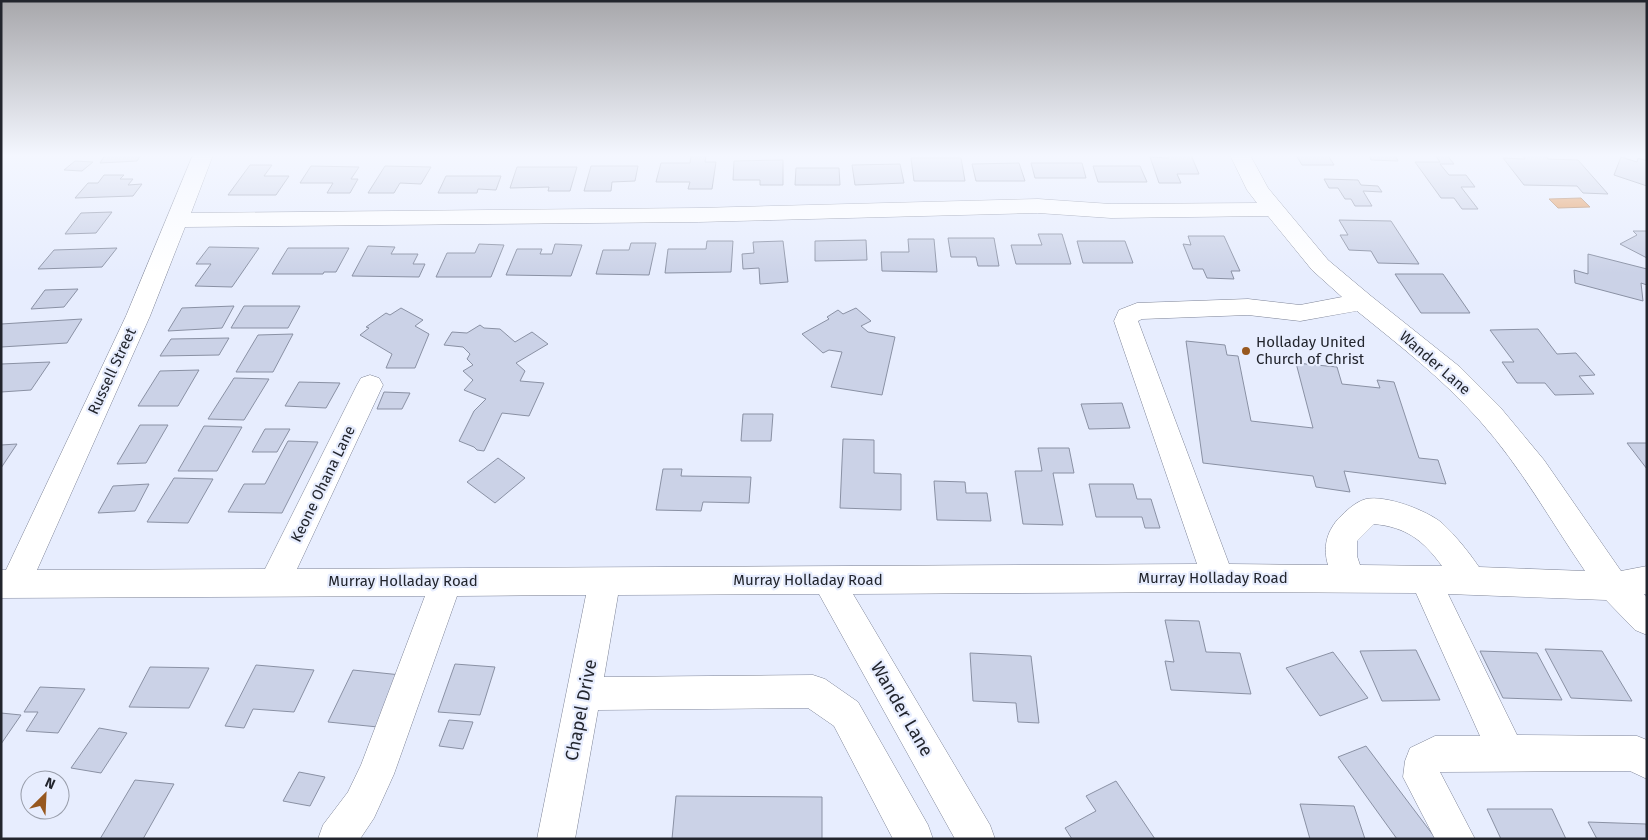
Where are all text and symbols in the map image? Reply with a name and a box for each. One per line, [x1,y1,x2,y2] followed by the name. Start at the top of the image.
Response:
[84,324,140,417] street label: Russell Street
[1396,327,1474,399] street label: Wander Lane
[1256,333,1365,368] place label: Holladay United Church of Christ
[1240,345,1252,357] marker: Holladay United Church of Christ
[287,423,359,545] street label: Keone Ohana Lane
[1138,569,1288,587] street label: Murray Holladay Road
[733,571,883,589] street label: Murray Holladay Road
[328,572,478,590] street label: Murray Holladay Road
[560,657,602,763] street label: Chapel Drive
[866,658,938,760] street label: Wander Lane
[20,770,70,820] north arrow
[42,774,58,793] text: N

